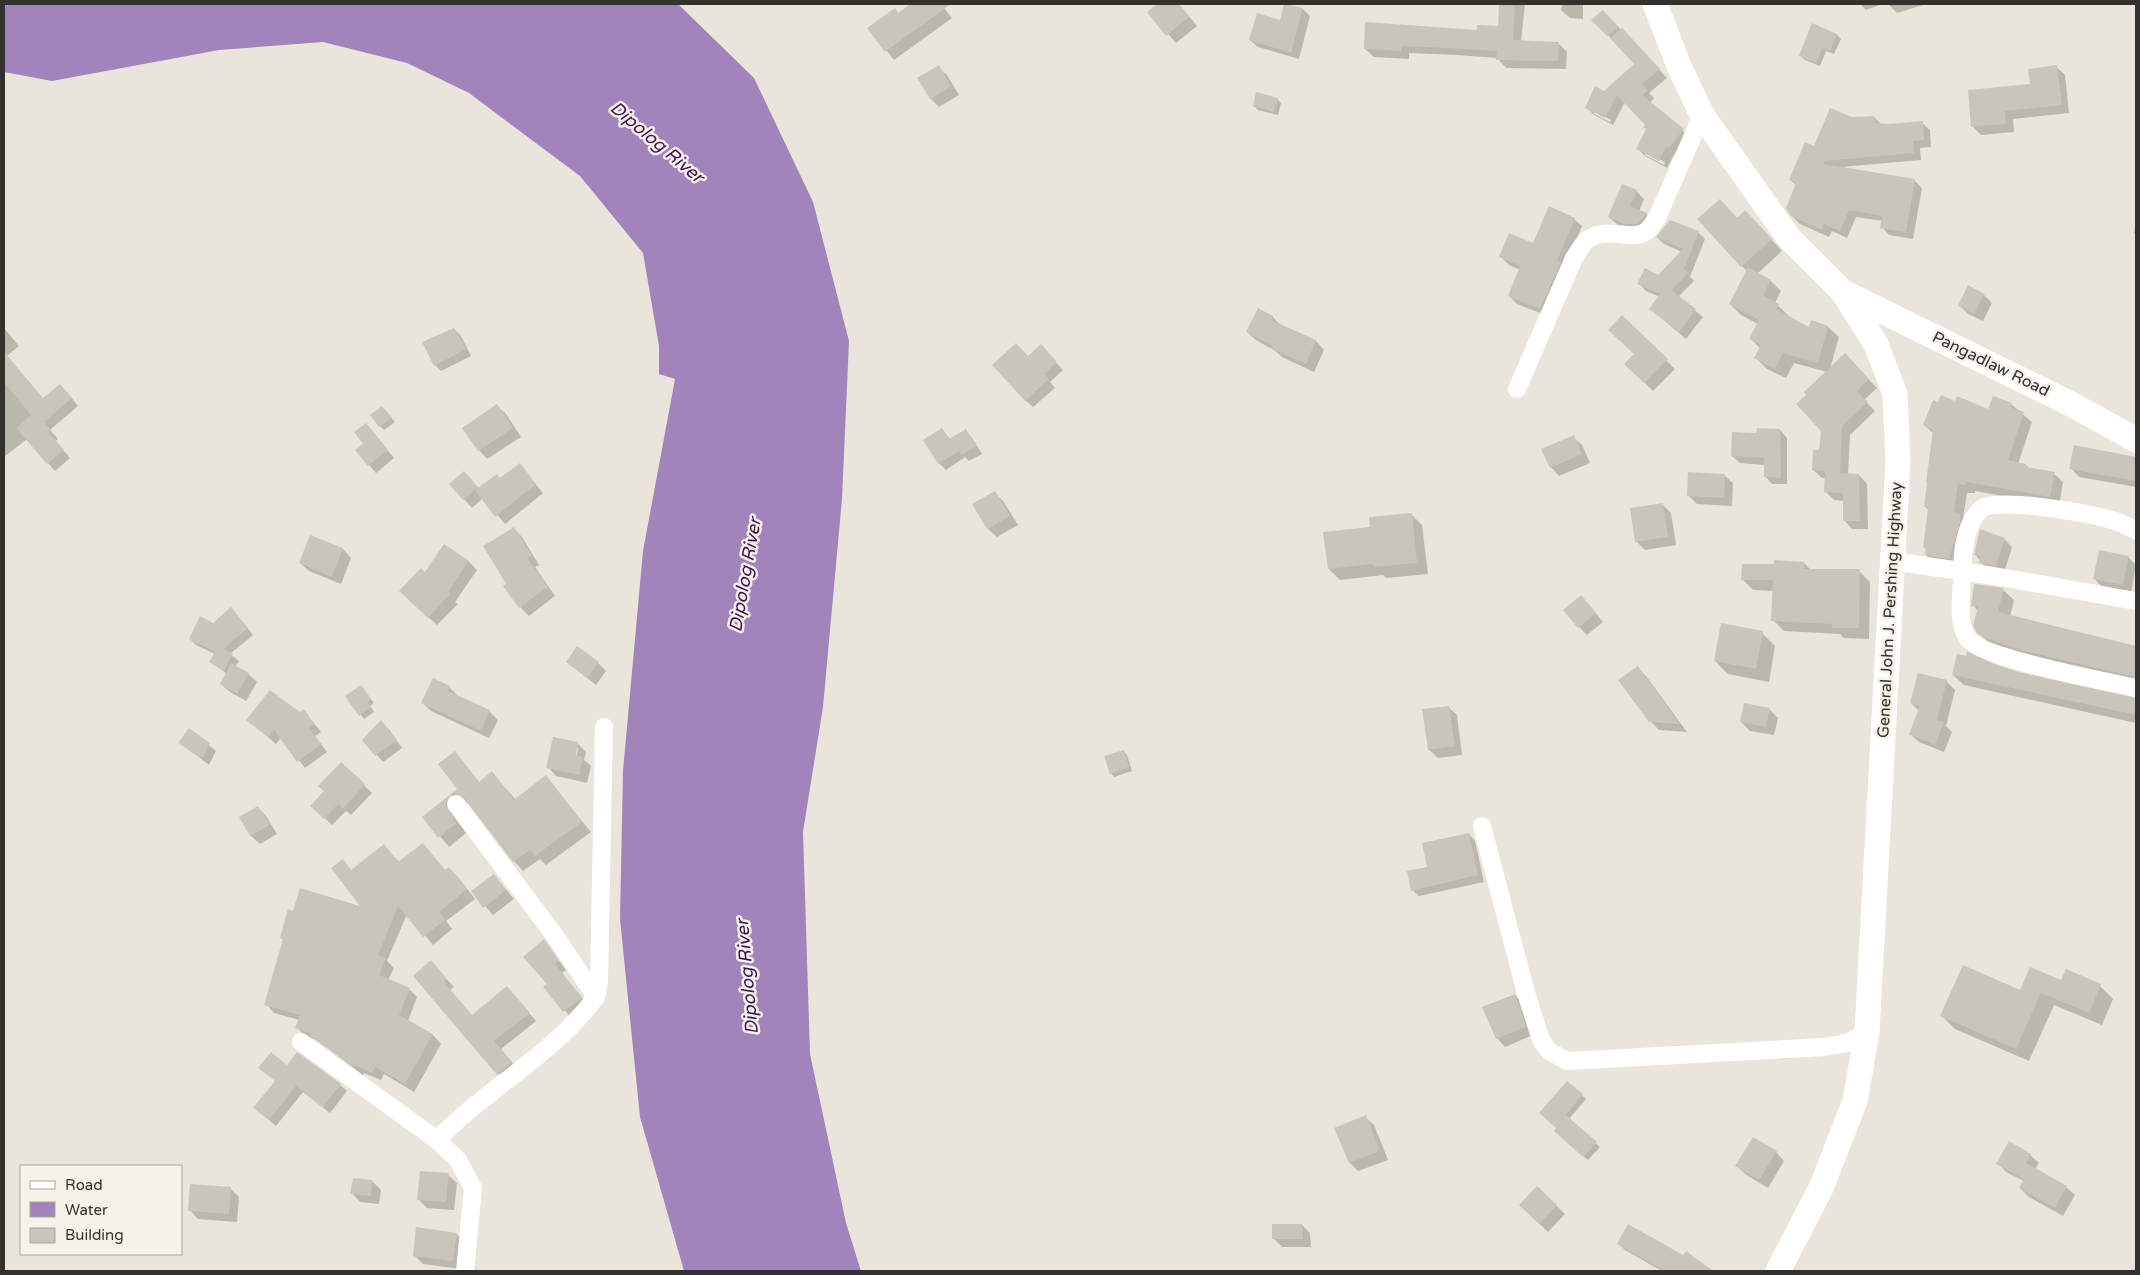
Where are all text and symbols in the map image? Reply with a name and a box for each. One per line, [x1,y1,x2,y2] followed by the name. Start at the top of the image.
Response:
[606,96,710,189] water label: Dipolog River
[1929,327,2053,401] street label: Pangadlaw Road
[1873,481,1907,739] street label: General John J. Pershing Highway
[724,514,766,634] water label: Dipolog River
[731,916,763,1035] water label: Dipolog River
[20,1165,182,1255] legend
[65,1176,103,1194] text: Road
[65,1201,108,1219] text: Water
[65,1226,124,1244] text: Building

